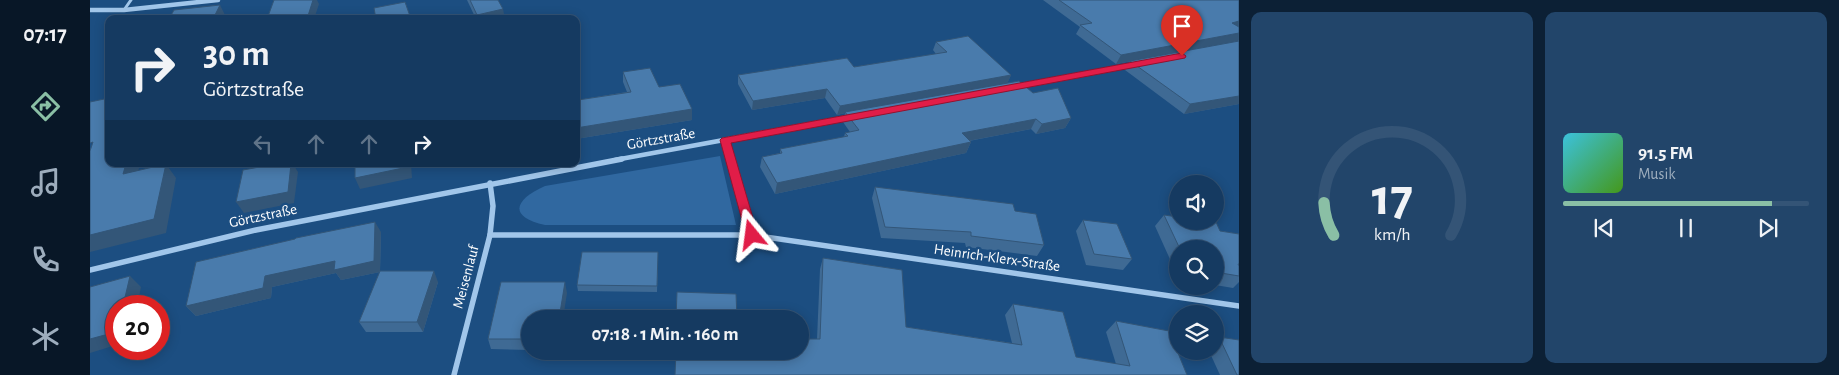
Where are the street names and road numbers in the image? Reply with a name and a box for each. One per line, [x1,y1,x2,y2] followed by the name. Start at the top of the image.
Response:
[626,126,696,152] street label: Görtzstraße
[228,201,298,231] street label: Görtzstraße
[450,242,482,310] street label: Meisenlauf
[933,242,1061,274] street label: Heinrich-Klerx-Straße

